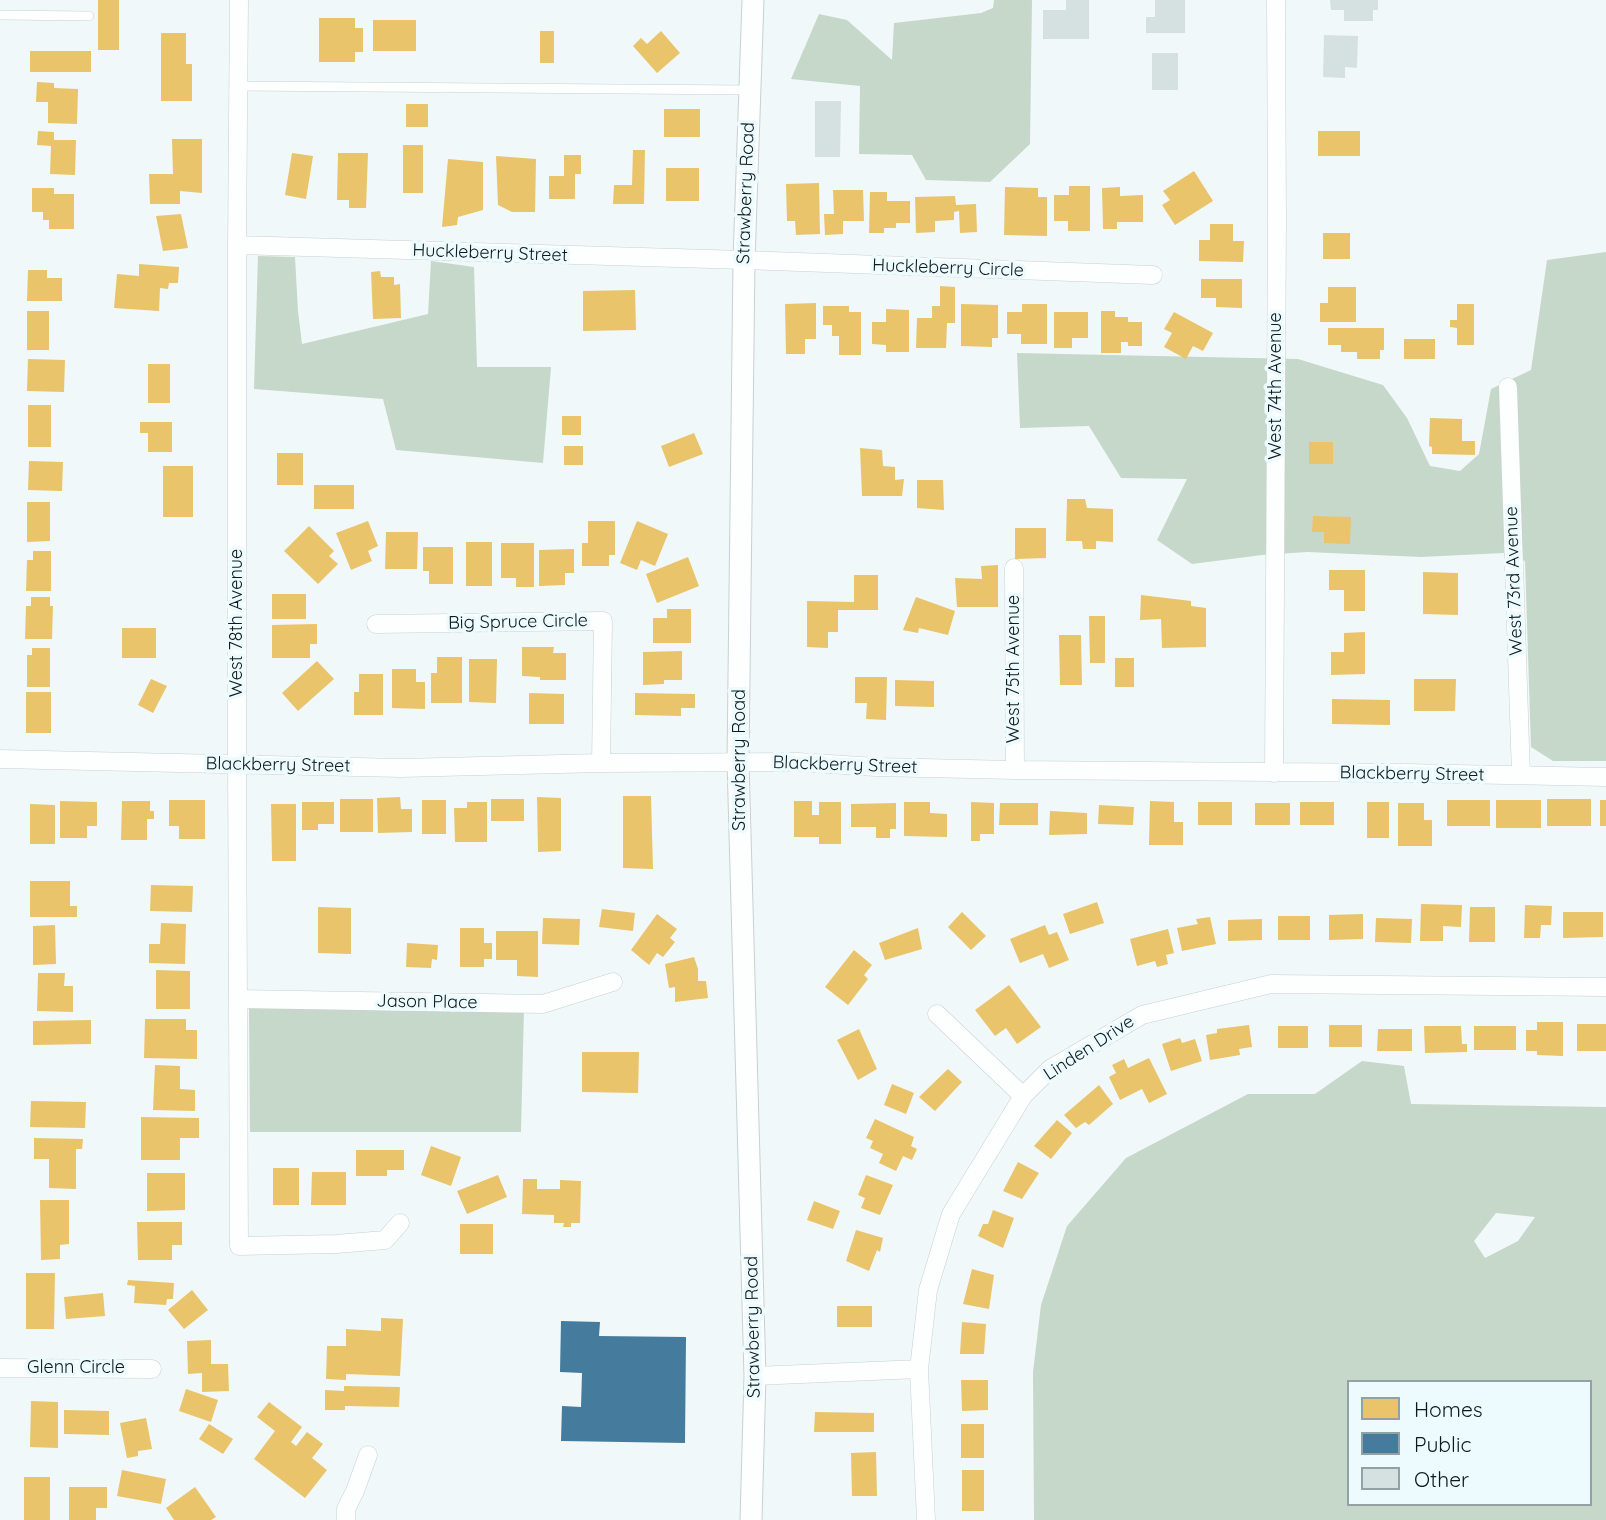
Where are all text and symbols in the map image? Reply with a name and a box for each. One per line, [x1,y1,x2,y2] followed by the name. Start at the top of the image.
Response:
[733,122,759,264] street label: Strawberry Road
[412,239,568,267] street label: Huckleberry Street
[872,255,1024,281] street label: Huckleberry Circle
[1265,312,1287,460] street label: West 74th Avenue
[1501,506,1527,656] street label: West 73rd Avenue
[226,549,248,697] street label: West 78th Avenue
[1003,595,1025,743] street label: West 75th Avenue
[448,610,588,634] street label: Big Spruce Circle
[729,689,751,831] street label: Strawberry Road
[772,752,918,778] street label: Blackberry Street
[205,753,351,777] street label: Blackberry Street
[1339,762,1485,786] street label: Blackberry Street
[376,990,478,1014] street label: Jason Place
[1040,1011,1138,1085] street label: Linden Drive
[741,1256,765,1398] street label: Strawberry Road
[27,1357,125,1379] street label: Glenn Circle
[1347,1380,1592,1506] legend
[1414,1396,1483,1422] text: Homes
[1414,1431,1471,1457] text: Public
[1414,1466,1469,1492] text: Other

